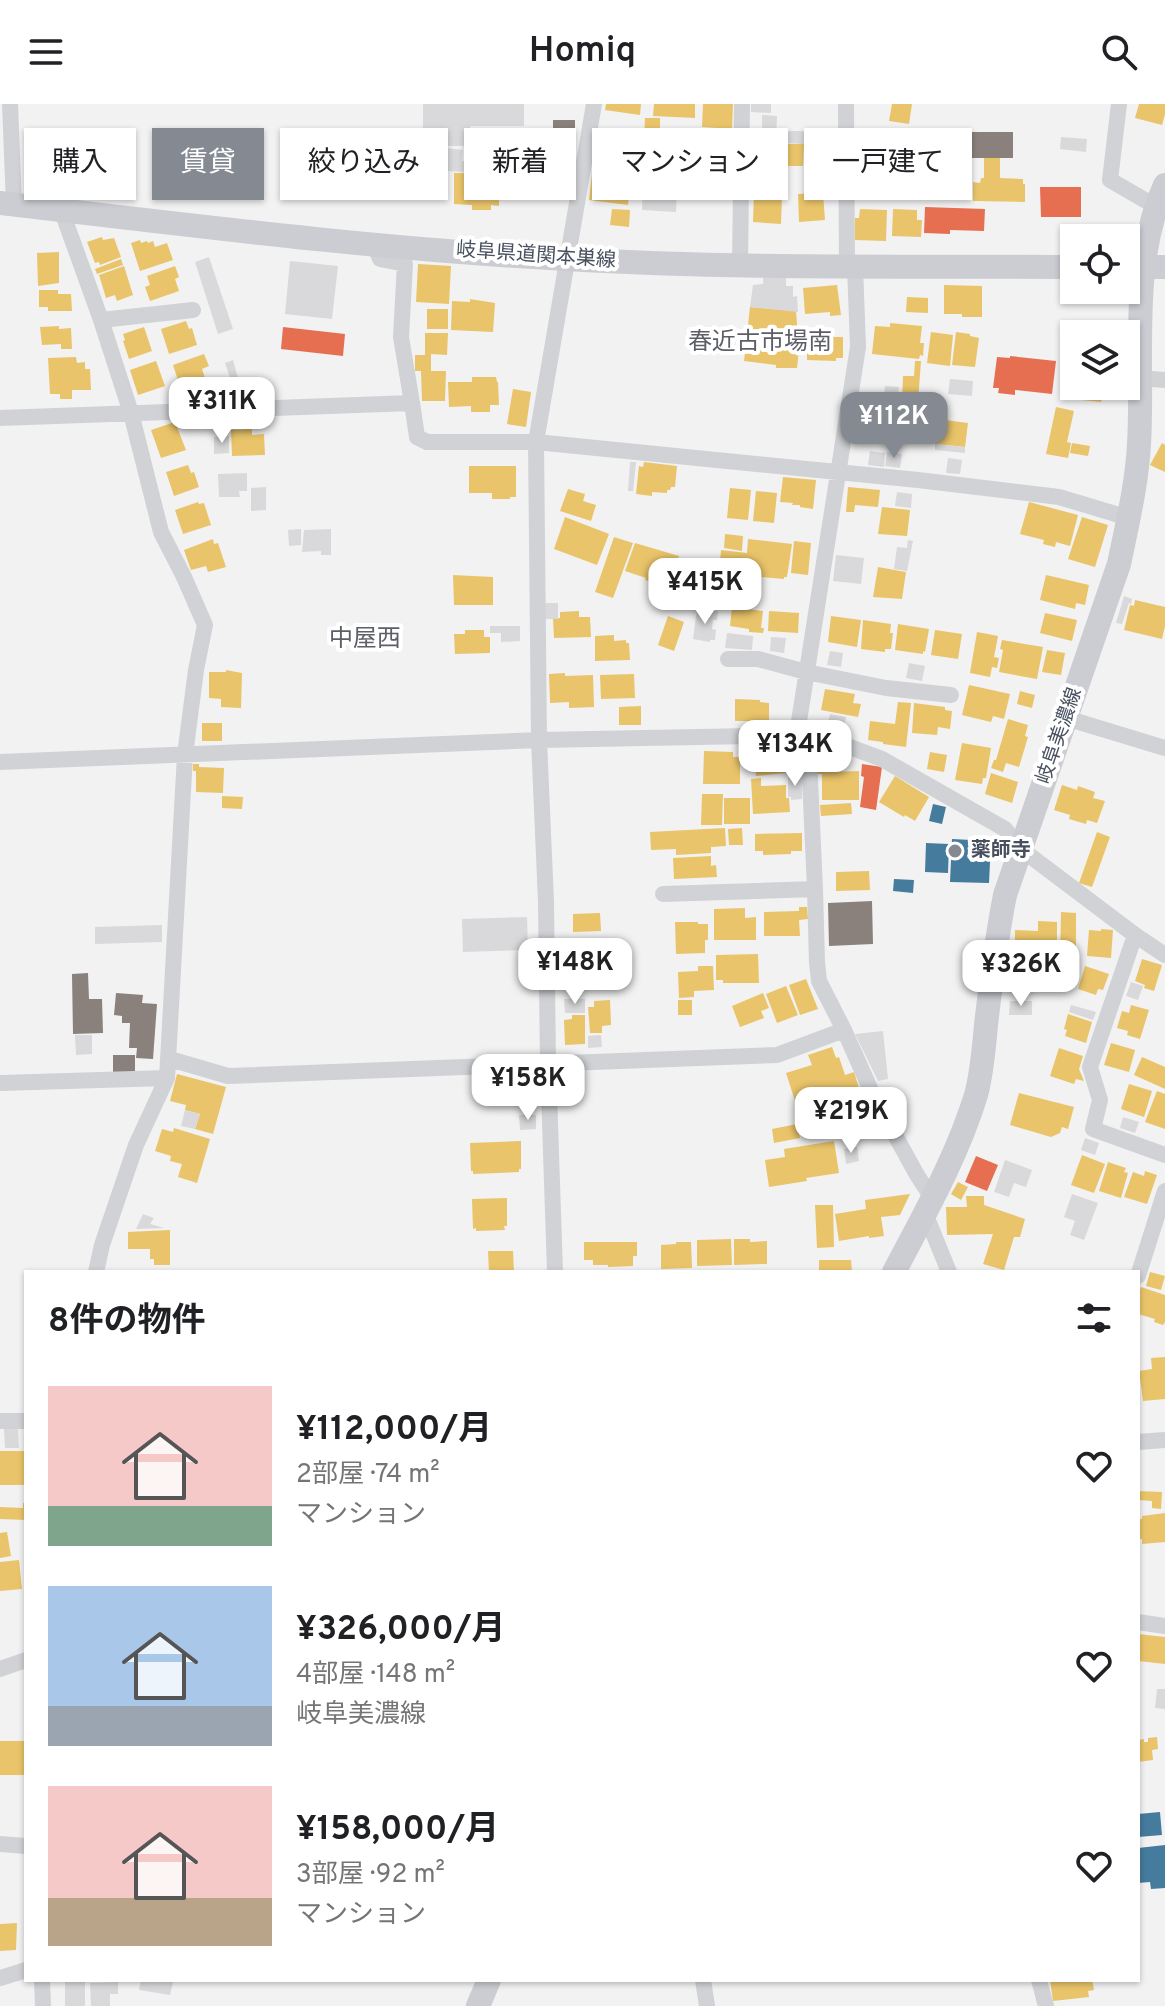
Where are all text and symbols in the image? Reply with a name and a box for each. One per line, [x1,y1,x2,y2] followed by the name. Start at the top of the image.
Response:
[529,29,636,75] text: Homiq
[24,30,68,74] icon: menu
[1097,30,1141,74] icon: search
[24,128,136,200] chip: 購入
[152,128,264,200] chip: 賃貸
[280,128,448,200] chip: 絞り込み
[464,128,576,200] chip: 新着
[592,128,788,200] chip: マンション
[804,128,972,200] chip: 一戸建て
[1060,224,1140,400] map controls
[1060,224,1140,304] button: locate
[455,237,617,275] street label: 岐阜県道関本巣線
[1060,320,1140,400] button: layers
[688,328,832,358] district label: 春近古市場南
[166,377,278,445] pin: ¥311K
[187,386,257,419] text: ¥311K
[838,392,950,460] pin: ¥112K
[859,401,929,434] text: ¥112K
[649,558,761,626] pin: ¥415K
[666,567,744,600] text: ¥415K
[329,625,401,655] district label: 中屋西
[1031,684,1089,788] street label: 岐阜美濃線
[739,720,851,788] pin: ¥134K
[757,729,833,762] text: ¥134K
[971,838,1031,864] place label: 薬師寺
[946,842,964,860] marker: 薬師寺
[519,938,631,1006] pin: ¥148K
[965,940,1077,1008] pin: ¥326K
[536,947,614,980] text: ¥148K
[980,949,1062,982] text: ¥326K
[472,1054,584,1122] pin: ¥158K
[490,1063,566,1096] text: ¥158K
[795,1087,907,1155] pin: ¥219K
[813,1096,889,1129] text: ¥219K
[1072,1296,1116,1340] icon: filters
[48,1301,205,1344] text: 8件の物件
[296,1409,492,1452] text: ¥112,000/月
[112,1418,208,1514] icon: home
[1072,1444,1116,1488] icon: heart
[296,1459,440,1492] text: 2部屋 · 74 m²
[296,1499,426,1532] text: マンション
[296,1609,506,1652] text: ¥326,000/月
[112,1618,208,1714] icon: home
[1072,1644,1116,1688] icon: heart
[296,1659,455,1692] text: 4部屋 · 148 m²
[296,1699,426,1732] text: 岐阜美濃線
[296,1809,499,1852] text: ¥158,000/月
[112,1818,208,1914] icon: home
[1072,1844,1116,1888] icon: heart
[296,1859,445,1892] text: 3部屋 · 92 m²
[296,1899,426,1932] text: マンション

